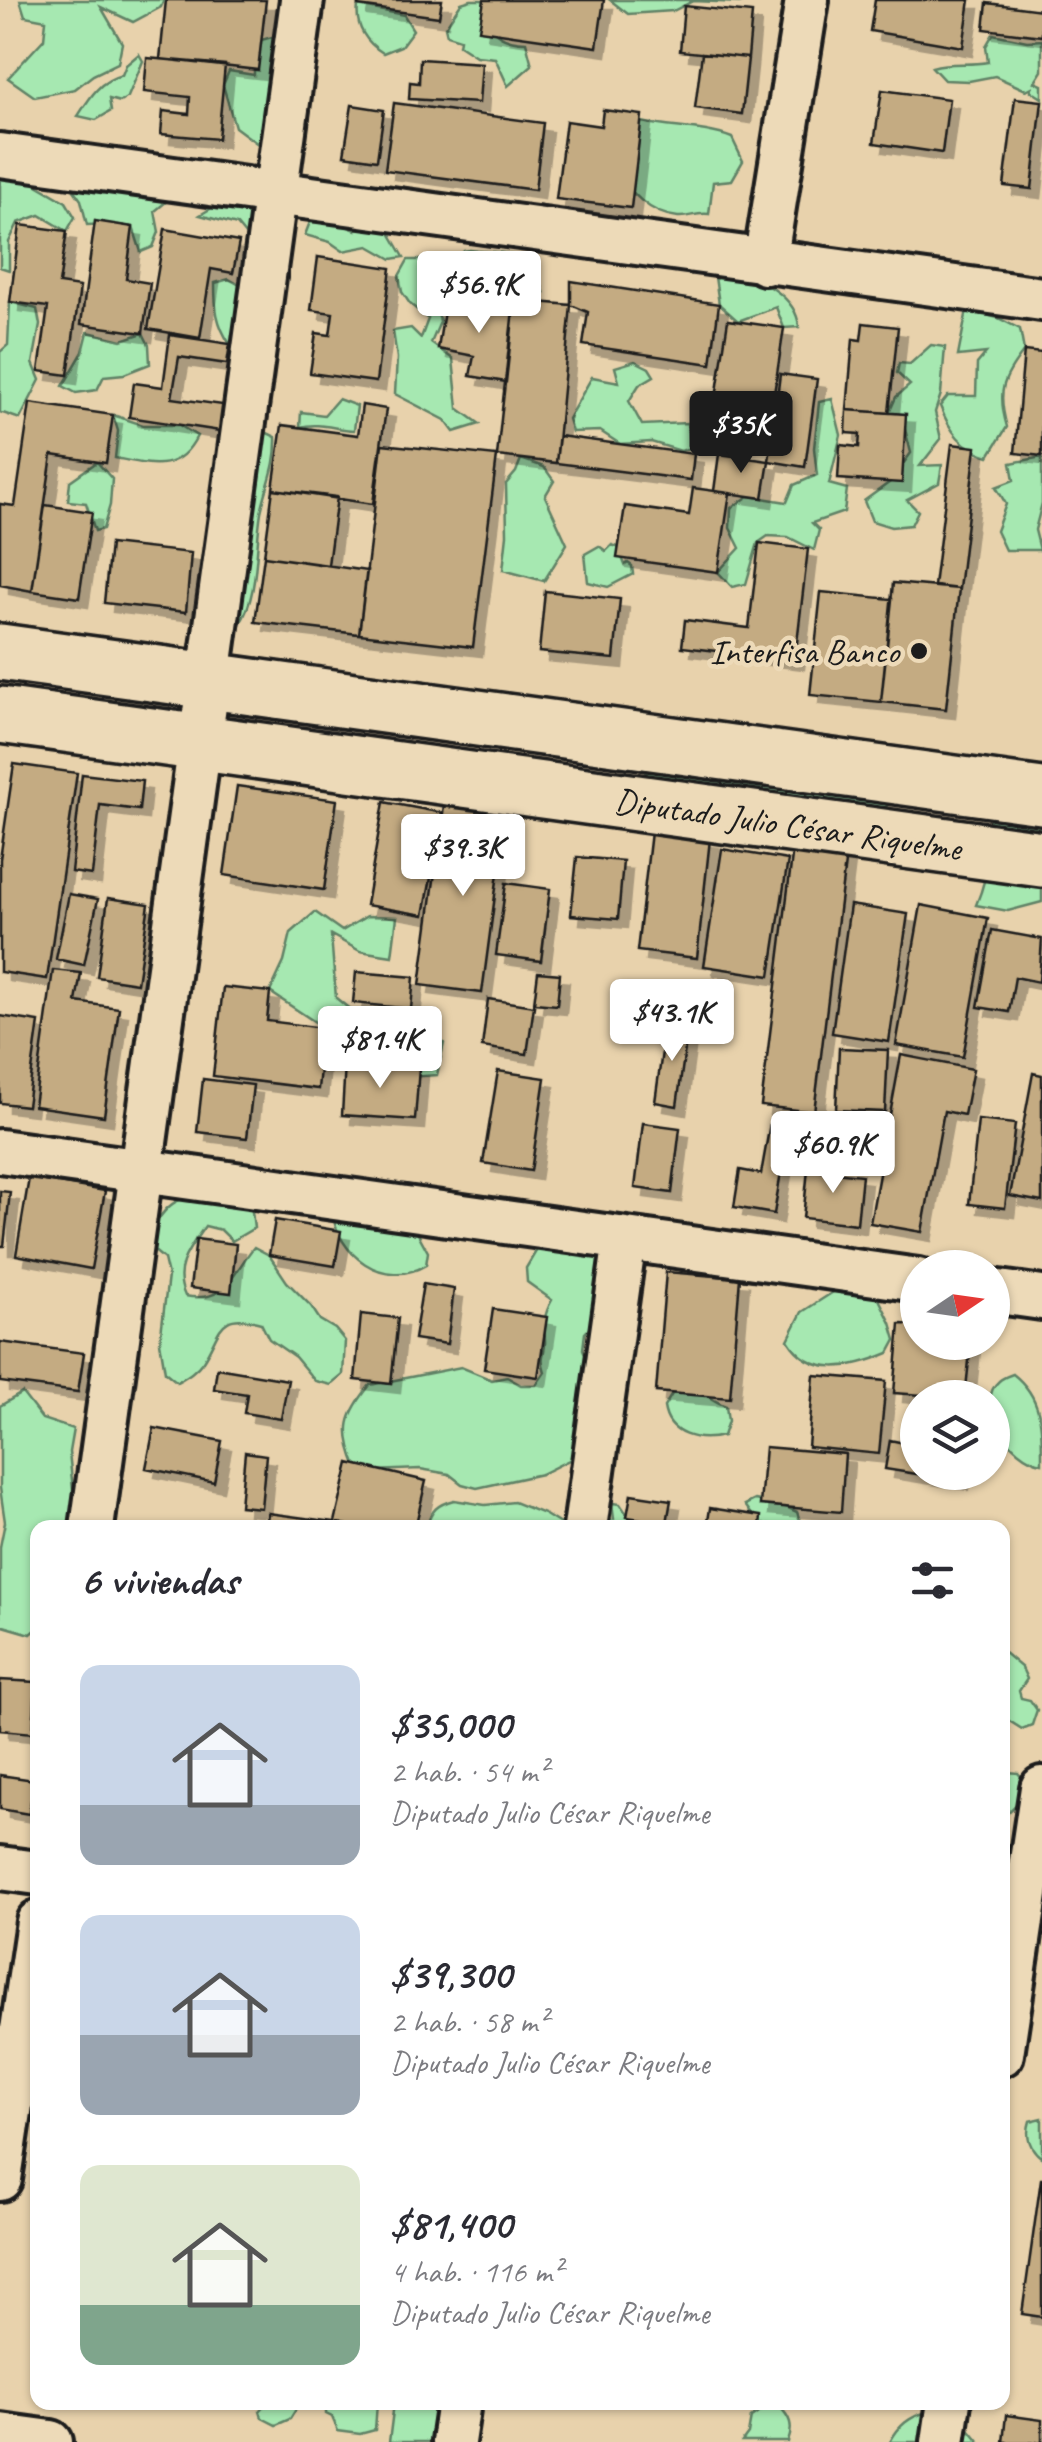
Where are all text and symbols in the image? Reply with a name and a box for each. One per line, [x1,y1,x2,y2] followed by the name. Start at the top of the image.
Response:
[398,251,560,336] pin: $56.9K
[439,263,519,304] text: $56.9K
[682,391,800,476] pin: $35K
[712,403,770,444] text: $35K
[710,629,901,674] place label: Interfisa Banco
[908,640,930,662] marker: Interfisa Banco
[612,778,967,871] street label: Diputado Julio César Riquelme
[382,814,544,899] pin: $39.3K
[423,826,503,867] text: $39.3K
[591,979,753,1064] pin: $43.1K
[632,991,712,1032] text: $43.1K
[299,1006,461,1091] pin: $81.4K
[340,1018,420,1059] text: $81.4K
[752,1111,914,1196] pin: $60.9K
[793,1123,873,1164] text: $60.9K
[900,1250,1010,1360] north arrow
[900,1250,1010,1490] map controls
[900,1380,1010,1490] button: layers
[905,1553,960,1608] icon: filters
[80,1554,238,1607] text: 6 viviendas
[390,1698,511,1751] text: $35,000
[160,1705,280,1825] icon: home
[390,1751,547,1792] text: 2 hab. · 54 m²
[390,1792,709,1833] text: Diputado Julio César Riquelme
[390,1948,511,2001] text: $39,300
[160,1955,280,2075] icon: home
[390,2001,547,2042] text: 2 hab. · 58 m²
[390,2042,709,2083] text: Diputado Julio César Riquelme
[390,2198,512,2251] text: $81,400
[160,2205,280,2325] icon: home
[390,2251,562,2292] text: 4 hab. · 116 m²
[390,2292,709,2333] text: Diputado Julio César Riquelme

